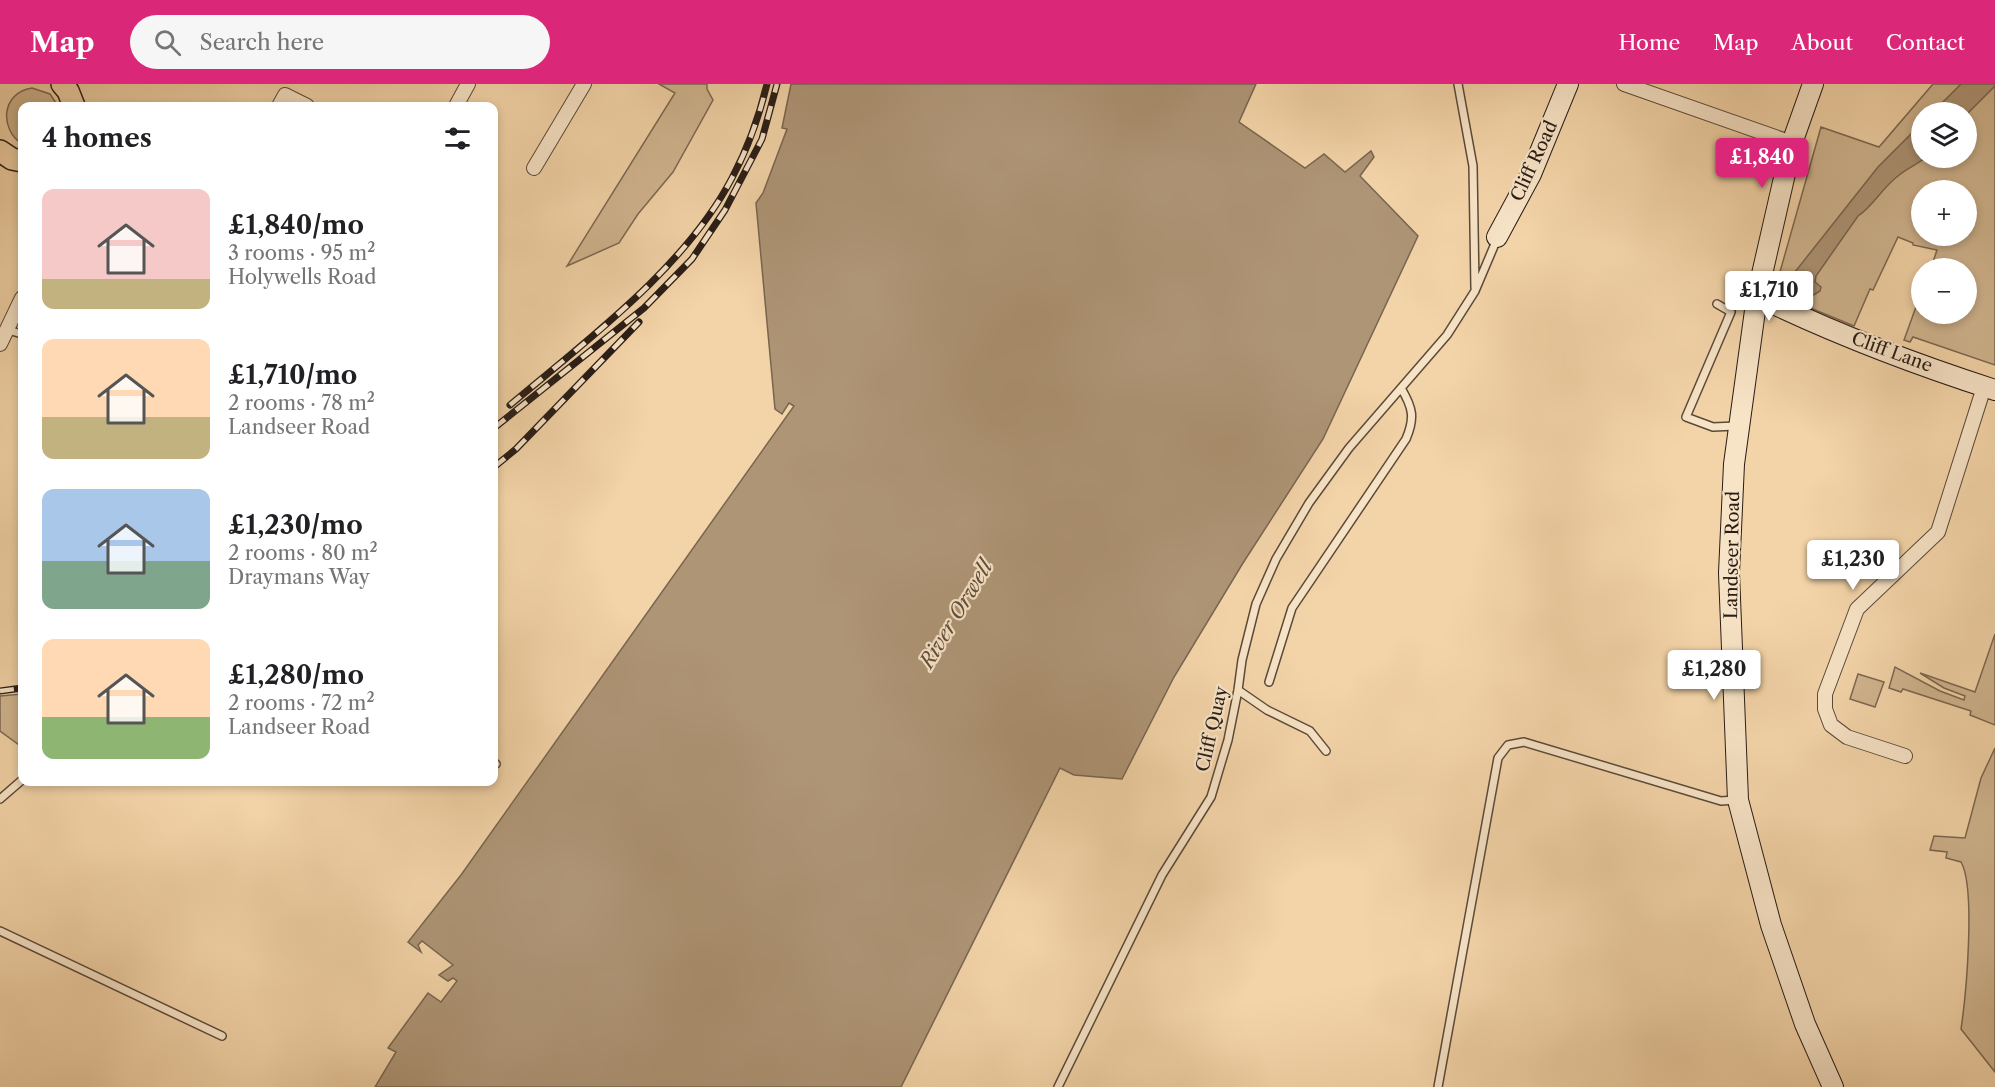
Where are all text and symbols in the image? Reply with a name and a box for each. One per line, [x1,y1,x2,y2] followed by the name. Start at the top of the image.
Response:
[130,15,550,69] search box
[30,25,94,59] text: Map
[151,26,184,59] icon: search
[199,29,324,56] text: Search here
[1619,30,1680,55] text: Home
[1713,30,1758,55] text: Map
[1791,30,1853,55] text: About
[1886,30,1965,55] text: Contact
[1911,102,1977,324] map controls
[1911,102,1977,168] button: layers
[1506,117,1562,205] street label: Cliff Road
[42,122,152,154] text: 4 homes
[441,122,474,155] icon: filters
[1713,138,1811,189] pin: £1,840
[1730,145,1794,169] text: £1,840
[1911,180,1977,246] button: +
[228,209,364,241] text: £1,840/mo
[90,213,162,285] icon: home
[228,241,375,265] text: 3 rooms · 95 m²
[1911,258,1977,324] button: −
[228,265,376,289] text: Holywells Road
[1720,271,1818,322] pin: £1,710
[1739,278,1799,302] text: £1,710
[1849,327,1935,377] street label: Cliff Lane
[228,359,357,391] text: £1,710/mo
[90,363,162,435] icon: home
[228,391,375,415] text: 2 rooms · 78 m²
[228,415,370,439] text: Landseer Road
[1720,491,1744,619] street label: Landseer Road
[228,509,363,541] text: £1,230/mo
[90,513,162,585] icon: home
[1804,540,1902,591] pin: £1,230
[228,541,378,565] text: 2 rooms · 80 m²
[1821,547,1885,571] text: £1,230
[913,553,999,674] water label: River Orwell
[228,565,370,589] text: Draymans Way
[1665,650,1763,701] pin: £1,280
[1682,657,1746,681] text: £1,280
[228,659,364,691] text: £1,280/mo
[90,663,162,735] icon: home
[1191,683,1233,774] street label: Cliff Quay
[228,691,375,715] text: 2 rooms · 72 m²
[228,715,370,739] text: Landseer Road

